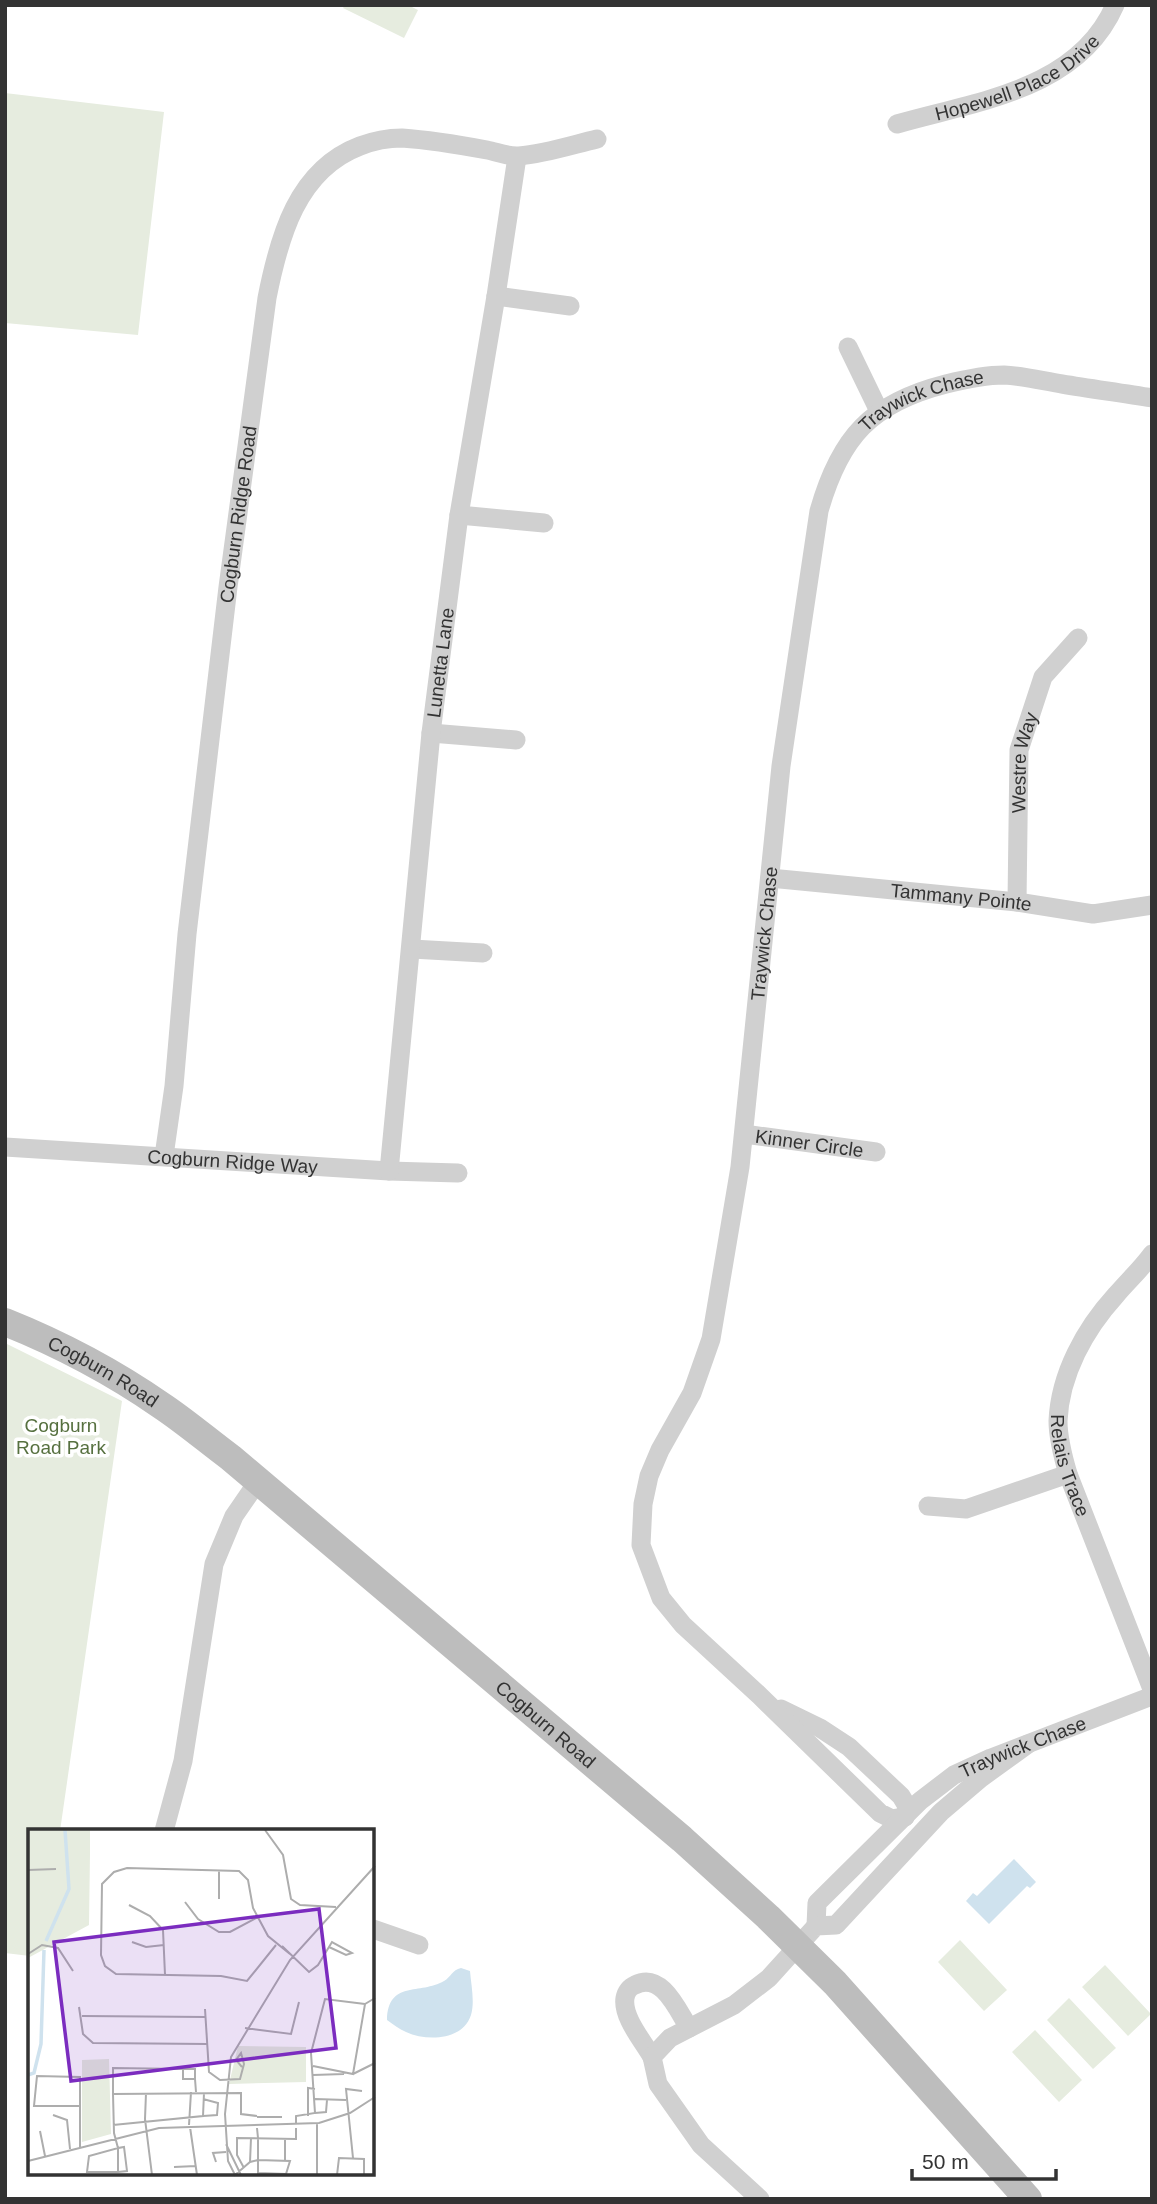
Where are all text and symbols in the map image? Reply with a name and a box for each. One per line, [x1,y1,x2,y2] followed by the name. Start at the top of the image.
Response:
[933,30,1103,124] street label: Hopewell Place Drive
[854,366,985,435] street label: Traywick Chase
[216,424,260,604] street label: Cogburn Ridge Road
[423,606,458,719] street label: Lunetta Lane
[1008,709,1041,813] street label: Westre Way
[747,866,781,1002] street label: Traywick Chase
[890,879,1033,915] street label: Tammany Pointe
[754,1125,865,1161] street label: Kinner Circle
[147,1145,319,1177] street label: Cogburn Ridge Way
[45,1332,162,1411] street label: Cogburn Road
[1047,1414,1094,1519] street label: Relais Trace
[16,1415,106,1458] park label: Cogburn Road Park
[492,1676,600,1772] street label: Cogburn Road
[956,1712,1089,1782] street label: Traywick Chase
[28,1829,374,2176] inset map
[912,2138,1056,2182] scale bar
[922,2150,969,2173] text: 50 m

